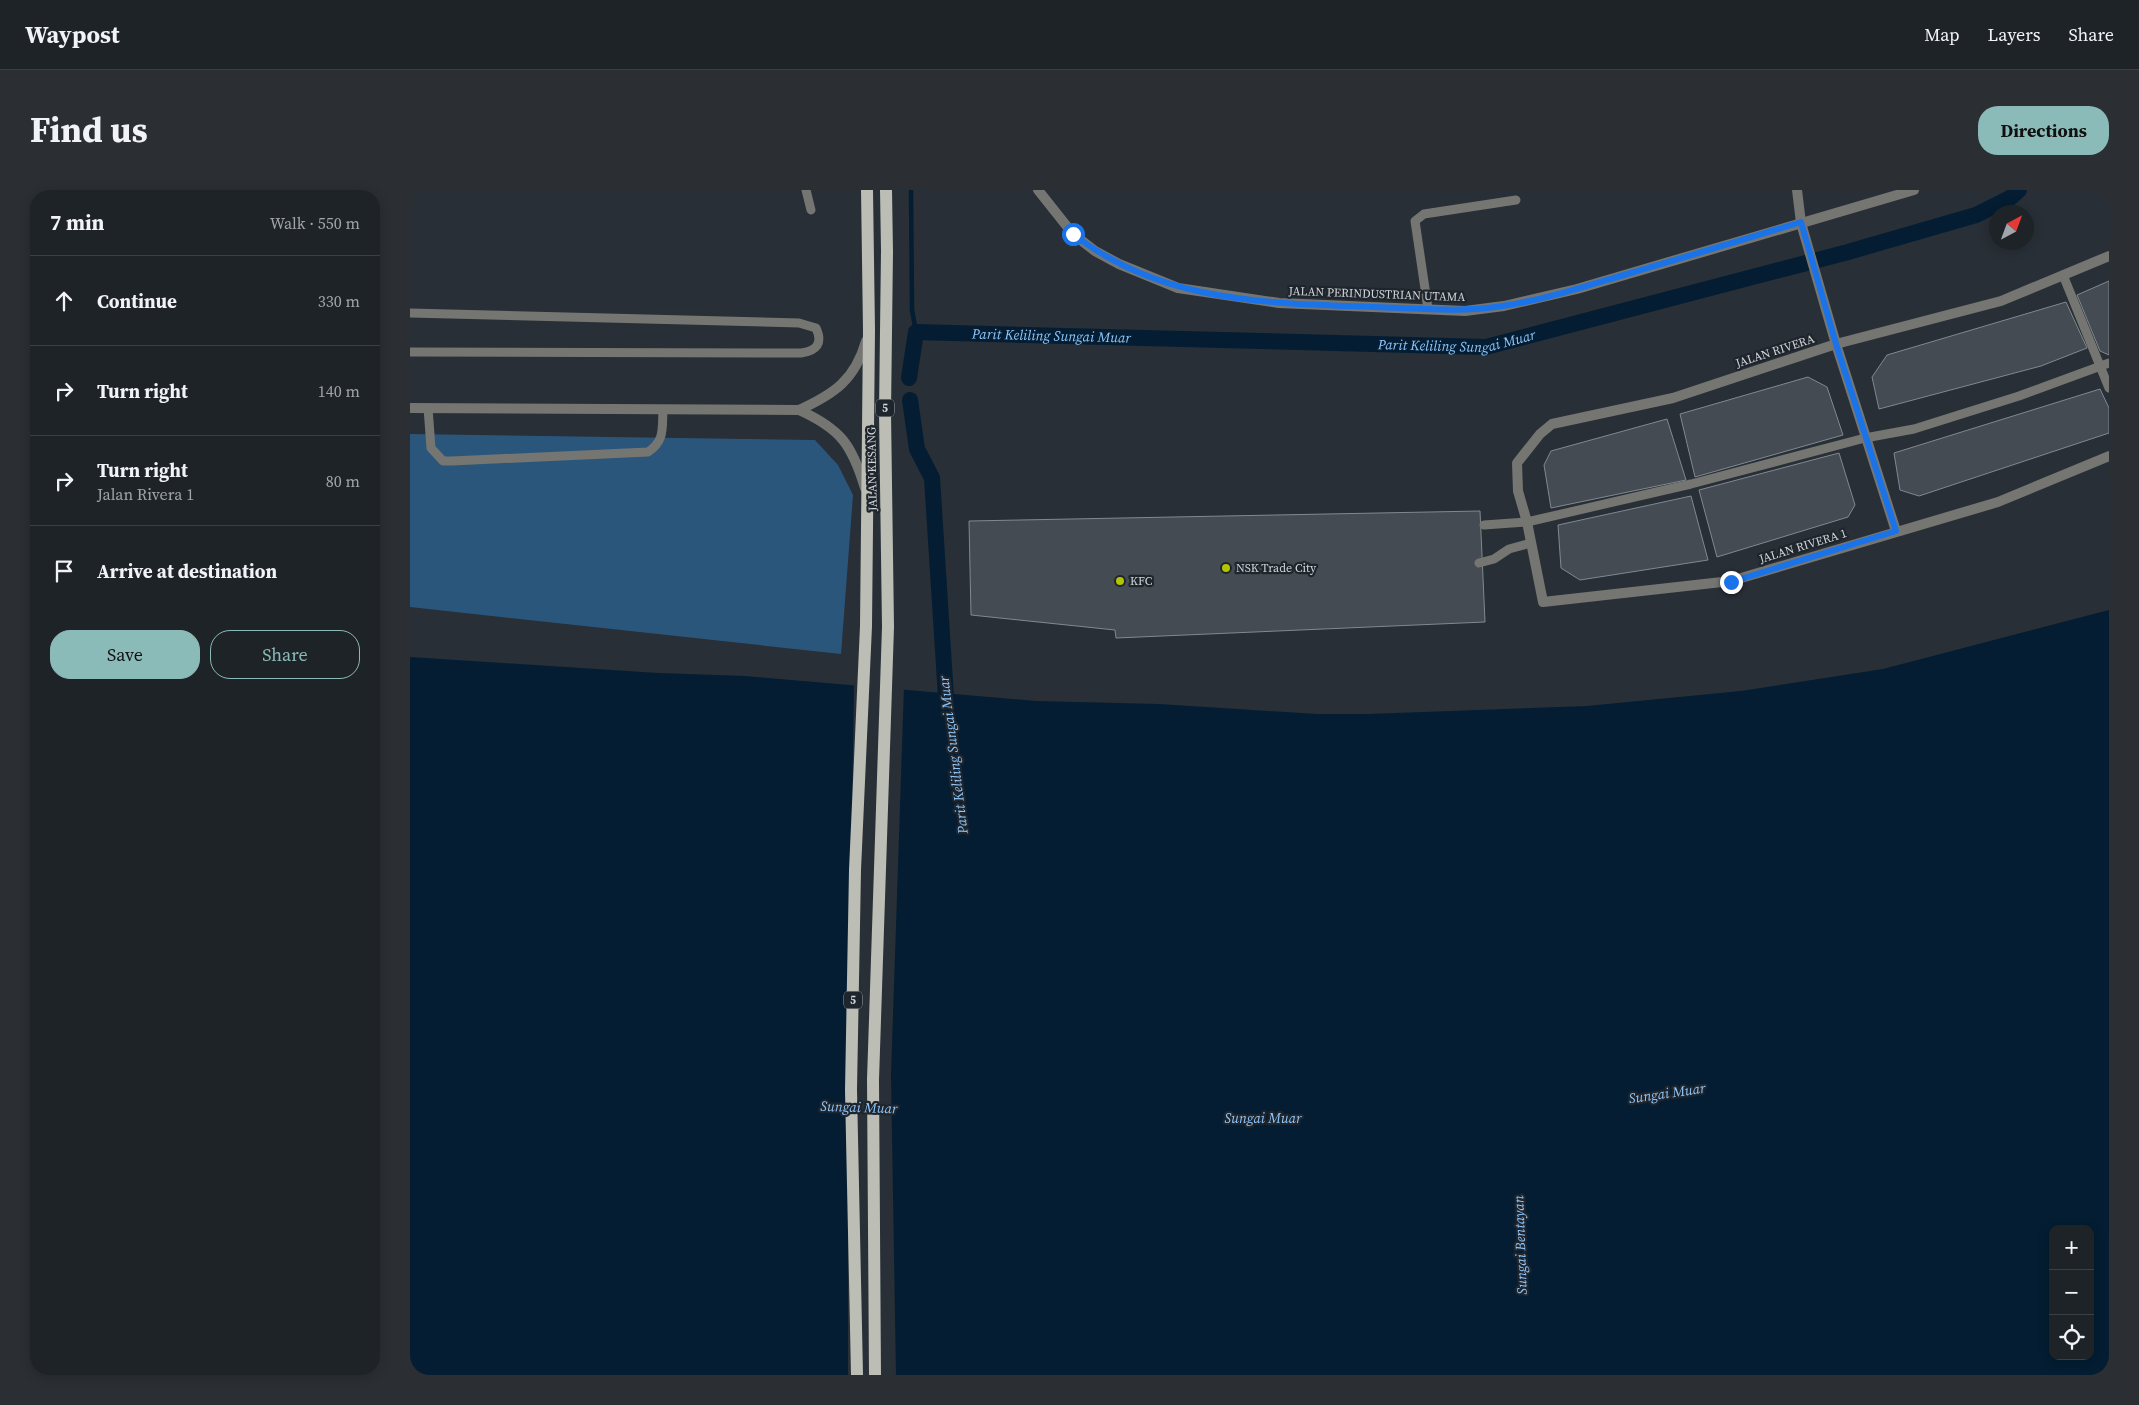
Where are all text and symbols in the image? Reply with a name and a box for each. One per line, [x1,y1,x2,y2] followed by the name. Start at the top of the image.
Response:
[25,18,120,51] text: Waypost
[1924,22,1959,47] text: Map
[1987,22,2040,47] text: Layers
[2068,22,2114,47] text: Share
[30,106,148,154] text: Find us
[1978,106,2109,155] button: Directions
[1989,205,2034,250] north arrow
[50,208,105,237] text: 7 min
[270,212,360,234] text: Walk · 550 m
[1062,223,1085,246] route start
[1287,283,1466,305] street label: JALAN PERINDUSTRIAN UTAMA
[50,287,78,315] icon: ahead
[97,288,177,314] text: Continue
[318,290,360,312] text: 330 m
[971,323,1132,348] water label: Parit Keliling Sungai Muar
[1377,324,1538,357] water label: Parit Keliling Sungai Muar
[1733,331,1816,372] street label: JALAN RIVERA
[50,377,78,405] icon: right
[97,378,188,404] text: Turn right
[318,380,360,402] text: 140 m
[876,400,894,417] road number: 5
[863,427,881,512] street label: JALAN KESANG
[97,457,188,483] text: Turn right
[50,467,78,495] icon: right
[326,470,360,492] text: 80 m
[97,483,194,505] text: Jalan Rivera 1
[1756,525,1849,567] street label: JALAN RIVERA 1
[50,557,78,585] icon: arrive
[97,558,277,584] text: Arrive at destination
[1236,560,1317,576] place label: NSK Trade City
[1220,562,1232,574] marker: NSK Trade City
[1720,571,1743,594] route end
[1130,573,1153,589] place label: KFC
[1114,575,1126,587] marker: KFC
[50,630,200,679] button: Save
[210,630,360,679] button: Share
[933,675,973,836] water label: Parit Keliling Sungai Muar
[844,992,862,1008] road number: 5
[1627,1078,1707,1108] water label: Sungai Muar
[820,1096,898,1118] water label: Sungai Muar
[1224,1108,1302,1128] water label: Sungai Muar
[1508,1195,1532,1295] water label: Sungai Bentayan
[2049,1225,2094,1360] map controls
[2049,1225,2094,1270] button: +
[2049,1270,2094,1315] button: −
[2049,1315,2094,1360] button: locate

